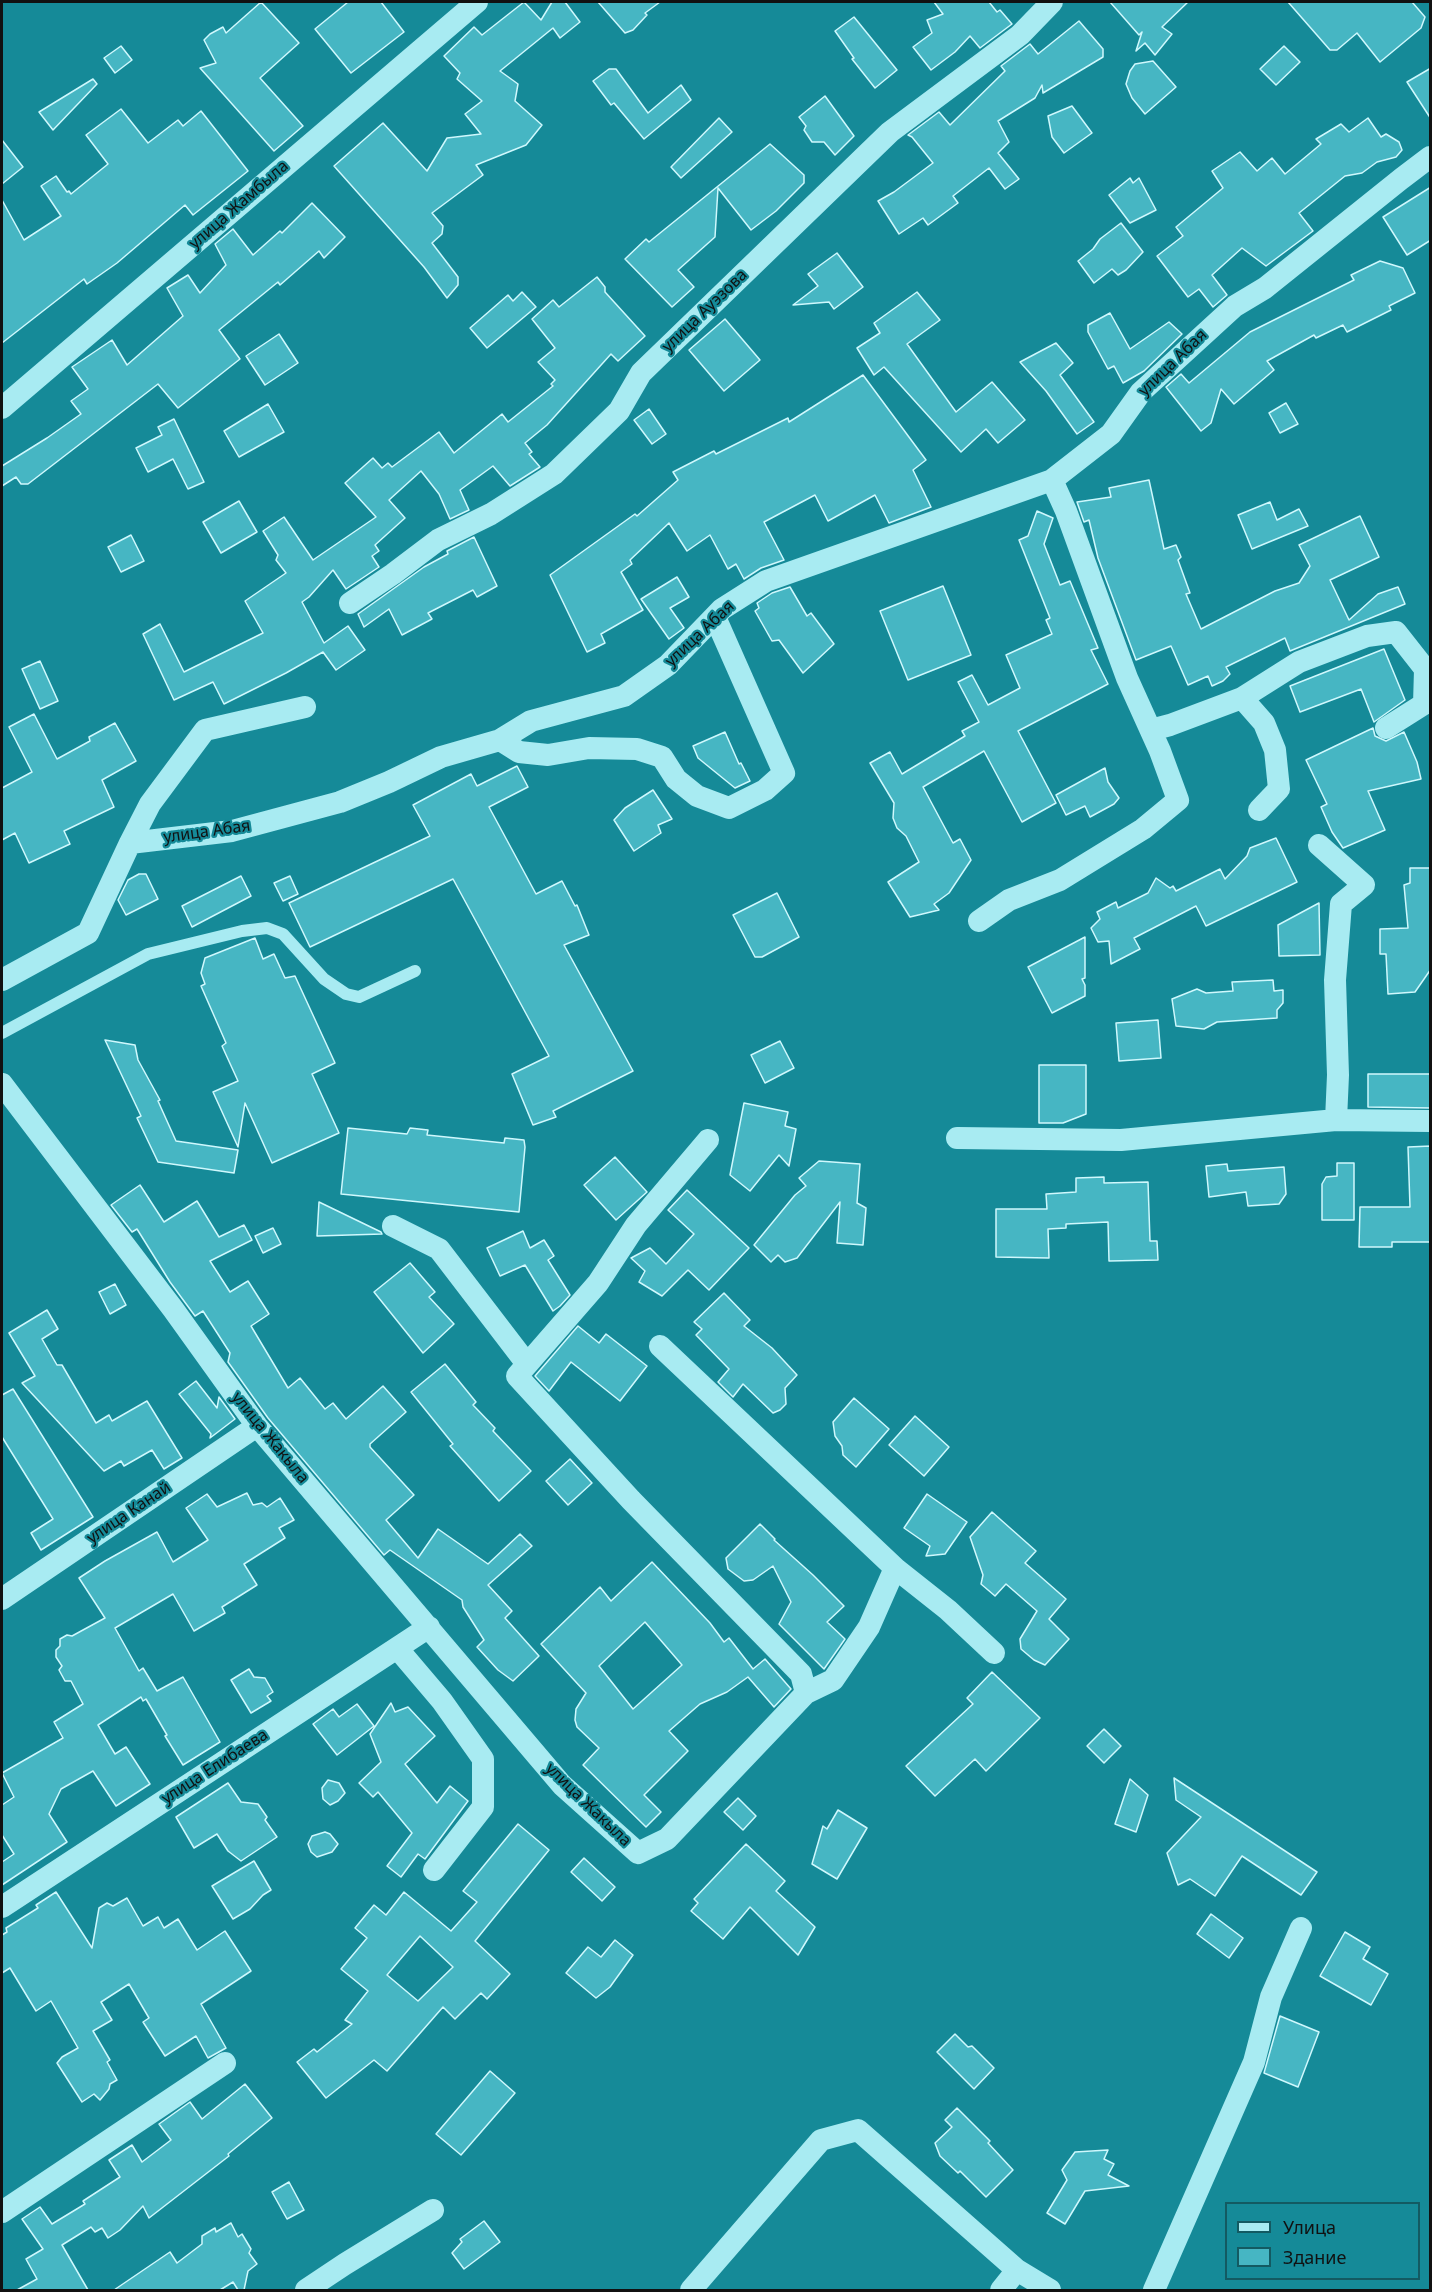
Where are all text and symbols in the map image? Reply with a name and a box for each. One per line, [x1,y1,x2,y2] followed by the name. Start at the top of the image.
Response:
[186,157,292,253] street label: улица Жамбыла
[659,266,751,356] street label: улица Ауэзова
[1135,326,1211,400] street label: улица Абая
[661,597,739,671] street label: улица Абая
[162,816,252,848] street label: улица Абая
[227,1389,313,1487] street label: улица Жакыла
[83,1478,175,1548] street label: улица Канай
[158,1725,272,1809] street label: улица Елибаева
[541,1759,635,1851] street label: улица Жакыла
[1225,2202,1420,2280] legend
[1283,2215,1336,2239] text: Улица
[1283,2245,1346,2269] text: Здание

